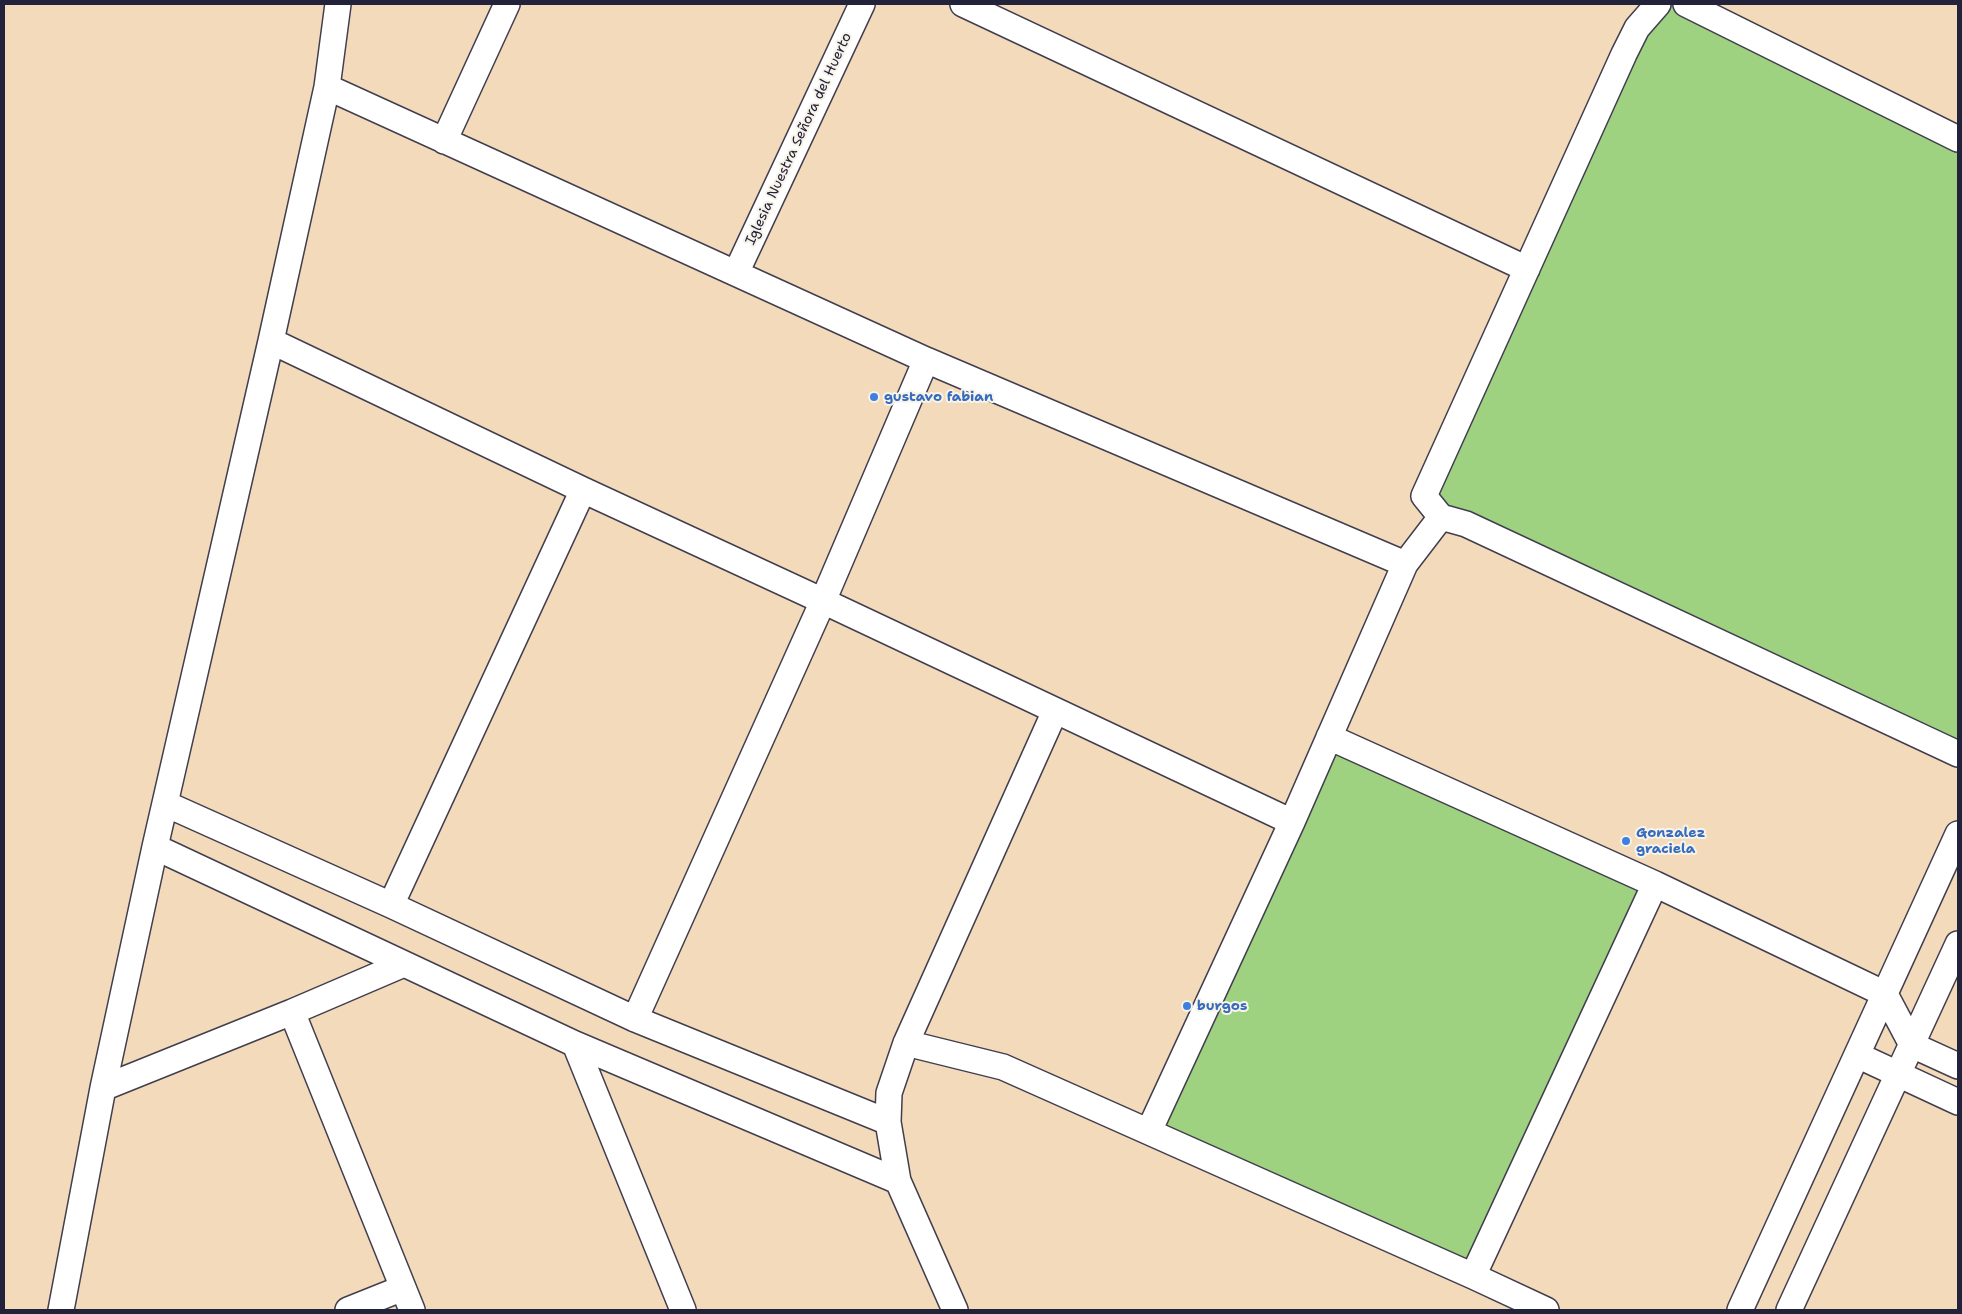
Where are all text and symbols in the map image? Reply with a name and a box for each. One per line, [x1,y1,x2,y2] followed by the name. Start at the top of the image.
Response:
[742,30,856,248] street label: Iglesia Nuestra Señora del Huerto
[884,389,993,405] place label: gustavo fabian
[868,391,880,403] marker: gustavo fabian
[1636,825,1705,858] place label: Gonzalez graciela
[1620,835,1632,847] marker: Gonzalez graciela
[1197,998,1247,1014] place label: burgos
[1181,1000,1193,1012] marker: burgos

